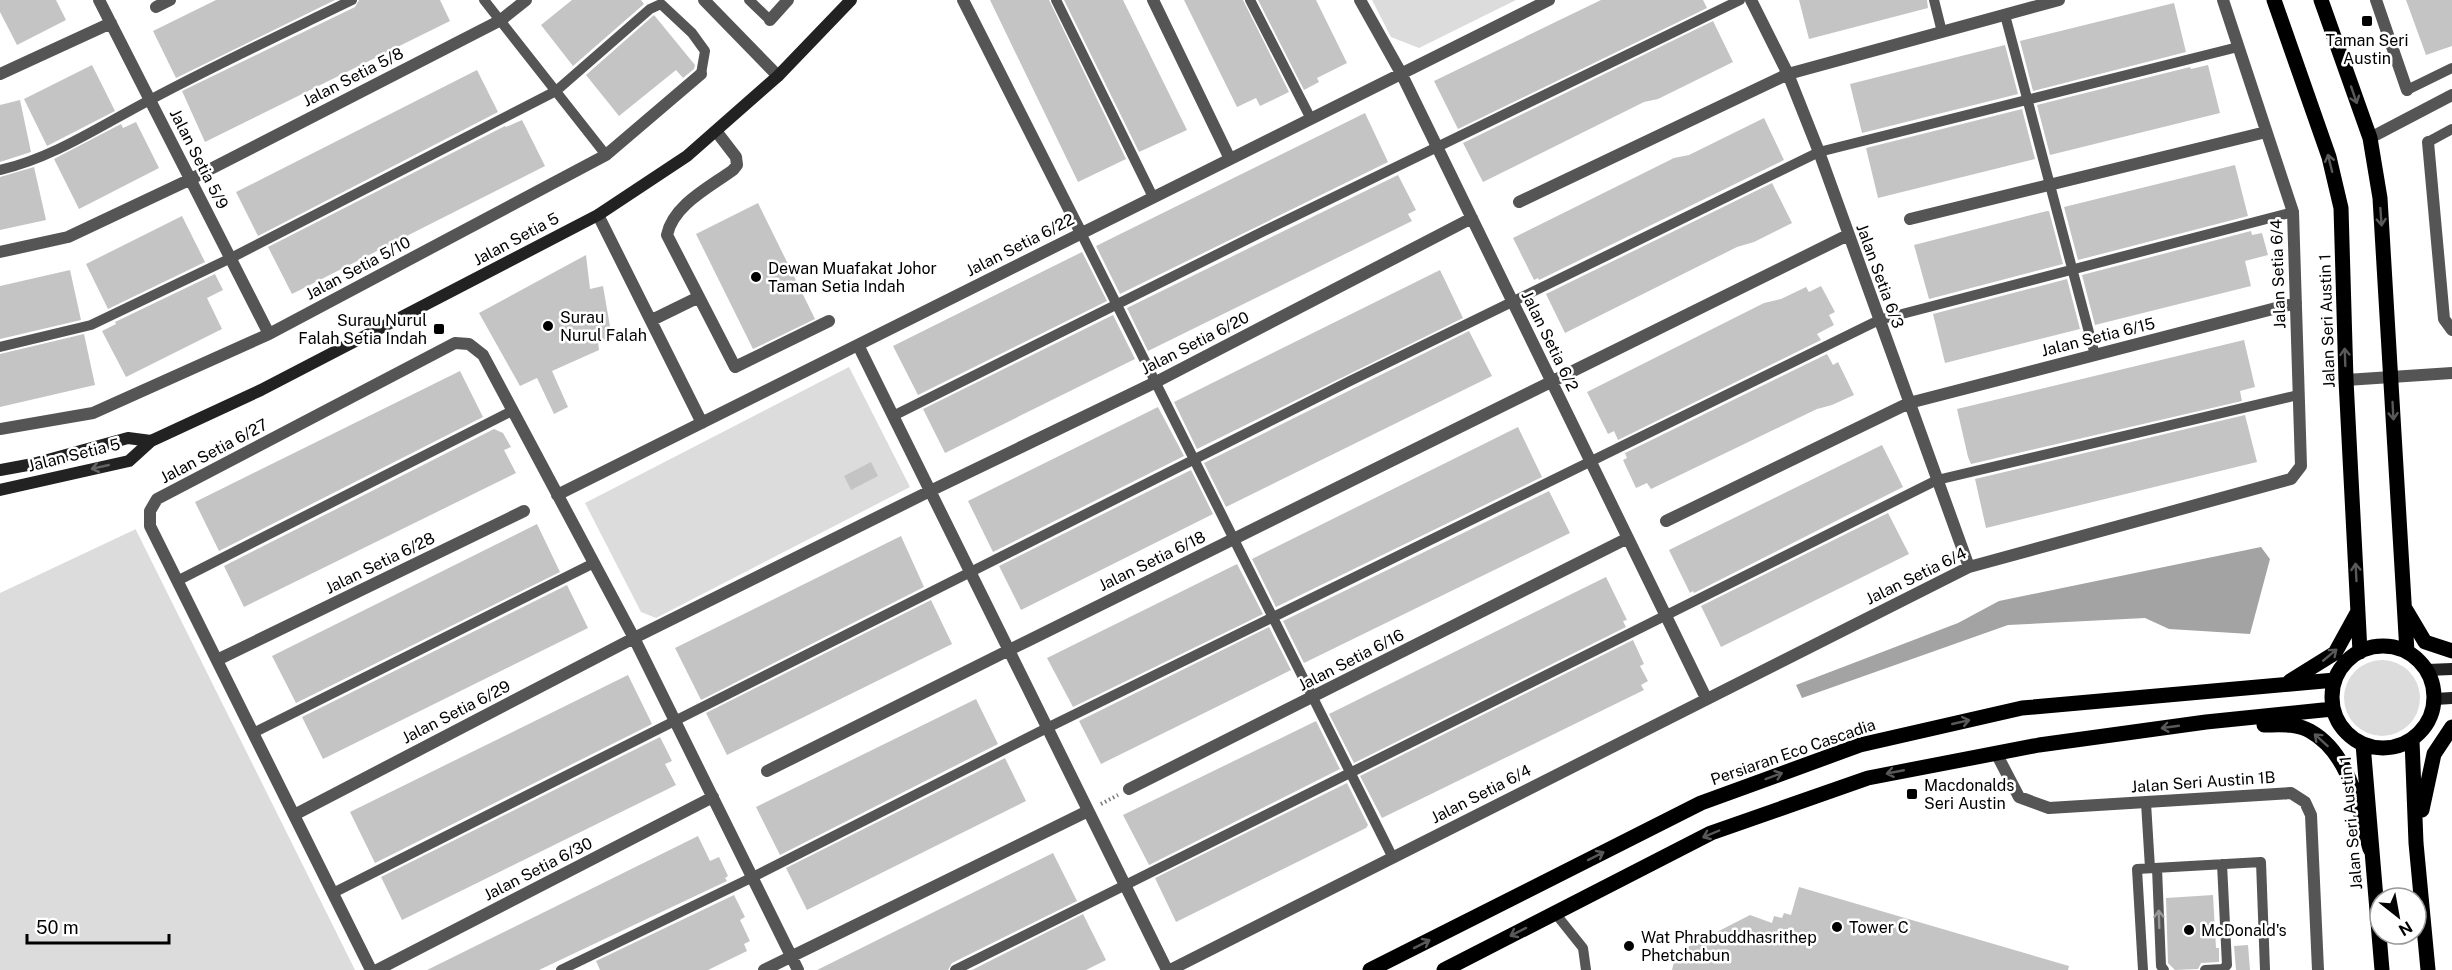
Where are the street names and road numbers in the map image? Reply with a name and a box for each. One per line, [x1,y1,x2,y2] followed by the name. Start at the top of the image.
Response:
[300,43,406,111] street label: Jalan Setia 5/8
[166,106,232,212] street label: Jalan Setia 5/9
[470,208,562,270] street label: Jalan Setia 5
[963,210,1077,280] street label: Jalan Setia 6/22
[2267,219,2289,329] street label: Jalan Setia 6/4
[1852,221,1908,331] street label: Jalan Setia 6/3
[302,232,414,304] street label: Jalan Setia 5/10
[2315,254,2339,388] street label: Jalan Seri Austin 1
[1518,288,1582,394] street label: Jalan Setia 6/2
[1138,307,1253,378] street label: Jalan Setia 6/20
[2039,314,2157,360] street label: Jalan Setia 6/15
[157,415,271,487] street label: Jalan Setia 6/27
[26,434,122,476] street label: Jalan Setia 5
[1095,527,1209,595] street label: Jalan Setia 6/18
[322,528,438,598] street label: Jalan Setia 6/28
[1863,543,1969,609] street label: Jalan Setia 6/4
[1295,625,1407,695] street label: Jalan Setia 6/16
[399,676,513,748] street label: Jalan Setia 6/29
[1708,715,1878,789] street label: Persiaran Eco Cascadia
[2336,755,2366,891] street label: Jalan Seri Austin 1
[1428,761,1534,827] street label: Jalan Setia 6/4
[2130,767,2276,797] street label: Jalan Seri Austin 1B
[480,833,596,905] street label: Jalan Setia 6/30

